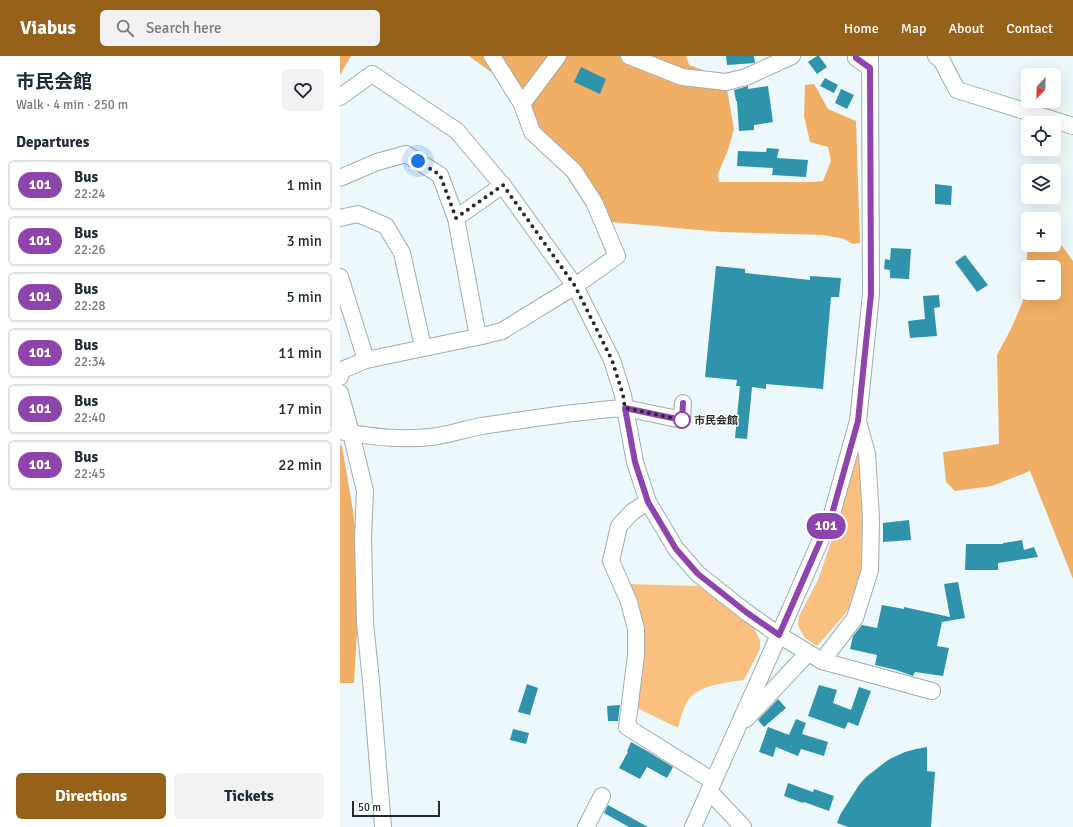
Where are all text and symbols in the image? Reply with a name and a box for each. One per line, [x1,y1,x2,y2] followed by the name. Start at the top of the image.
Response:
[100,10,380,46] search box
[20,16,76,40] text: Viabus
[114,17,136,39] icon: search
[146,19,222,37] text: Search here
[844,20,879,37] text: Home
[901,20,926,37] text: Map
[948,20,984,37] text: About
[1006,20,1053,37] text: Contact
[1021,68,1061,108] north arrow
[1021,68,1061,300] map controls
[282,69,324,111] button: heart
[16,70,92,94] text: 市民会館
[16,97,128,113] text: Walk · 4 min · 250 m
[1021,116,1061,156] button: locate
[16,133,89,151] text: Departures
[408,151,428,171] your location
[1021,164,1061,204] button: layers
[74,168,98,186] text: Bus
[29,176,51,193] text: 101
[286,176,322,194] text: 1 min
[74,186,106,202] text: 22:24
[1021,212,1061,252] button: +
[74,224,98,242] text: Bus
[29,232,51,249] text: 101
[286,232,322,250] text: 3 min
[74,242,106,258] text: 22:26
[1021,260,1061,300] button: −
[74,280,98,298] text: Bus
[29,288,51,305] text: 101
[286,288,322,306] text: 5 min
[74,298,106,314] text: 22:28
[74,336,98,354] text: Bus
[29,344,51,361] text: 101
[278,344,322,362] text: 11 min
[74,354,106,370] text: 22:34
[74,392,98,410] text: Bus
[29,400,51,417] text: 101
[278,400,322,418] text: 17 min
[74,410,106,426] text: 22:40
[673,411,691,429] marker: 市民会館
[694,414,738,427] place label: 市民会館
[74,448,98,466] text: Bus
[29,456,51,473] text: 101
[278,456,322,474] text: 22 min
[74,466,106,482] text: 22:45
[803,513,849,539] line badge: 101
[815,517,837,534] text: 101
[16,773,166,819] button: Directions
[174,773,324,819] button: Tickets
[352,799,440,818] scale bar
[358,801,381,814] text: 50 m

